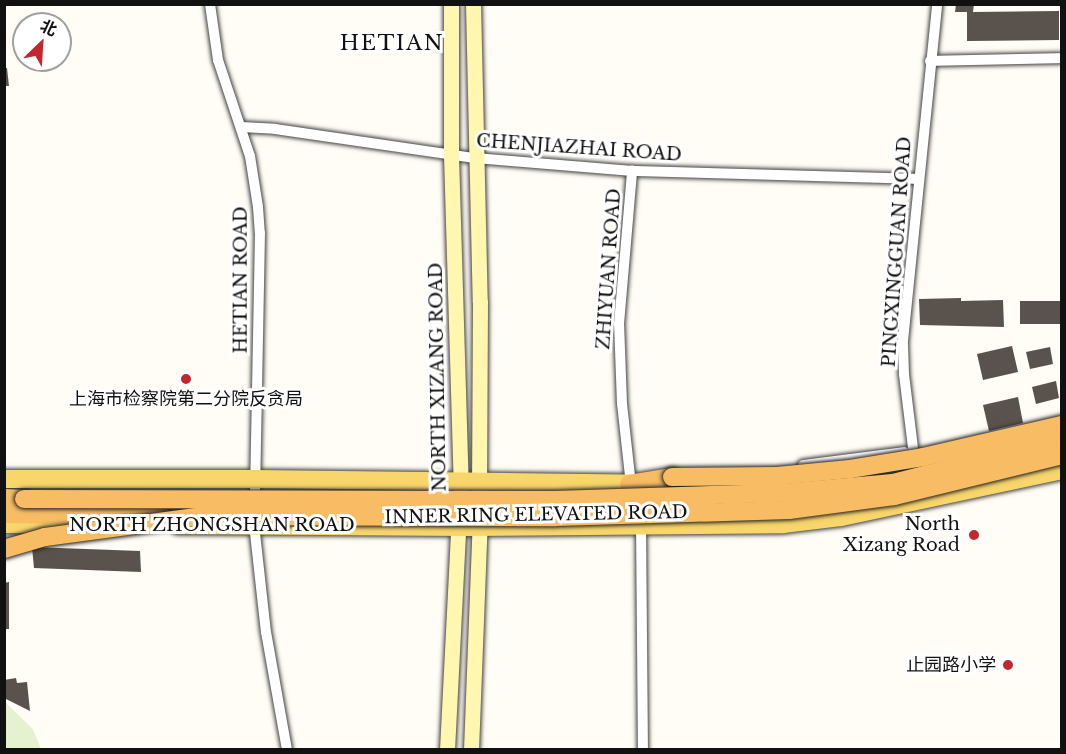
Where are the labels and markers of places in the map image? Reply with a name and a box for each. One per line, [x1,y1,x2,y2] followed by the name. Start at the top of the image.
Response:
[179,372,193,386] marker: 上海市检察院第二分院反贪局
[69,388,303,410] place label: 上海市检察院第二分院反贪局
[843,514,960,556] place label: North Xizang Road
[965,526,983,544] marker: North Xizang Road
[906,654,996,676] place label: 止园路小学
[1001,658,1015,672] marker: 止园路小学

